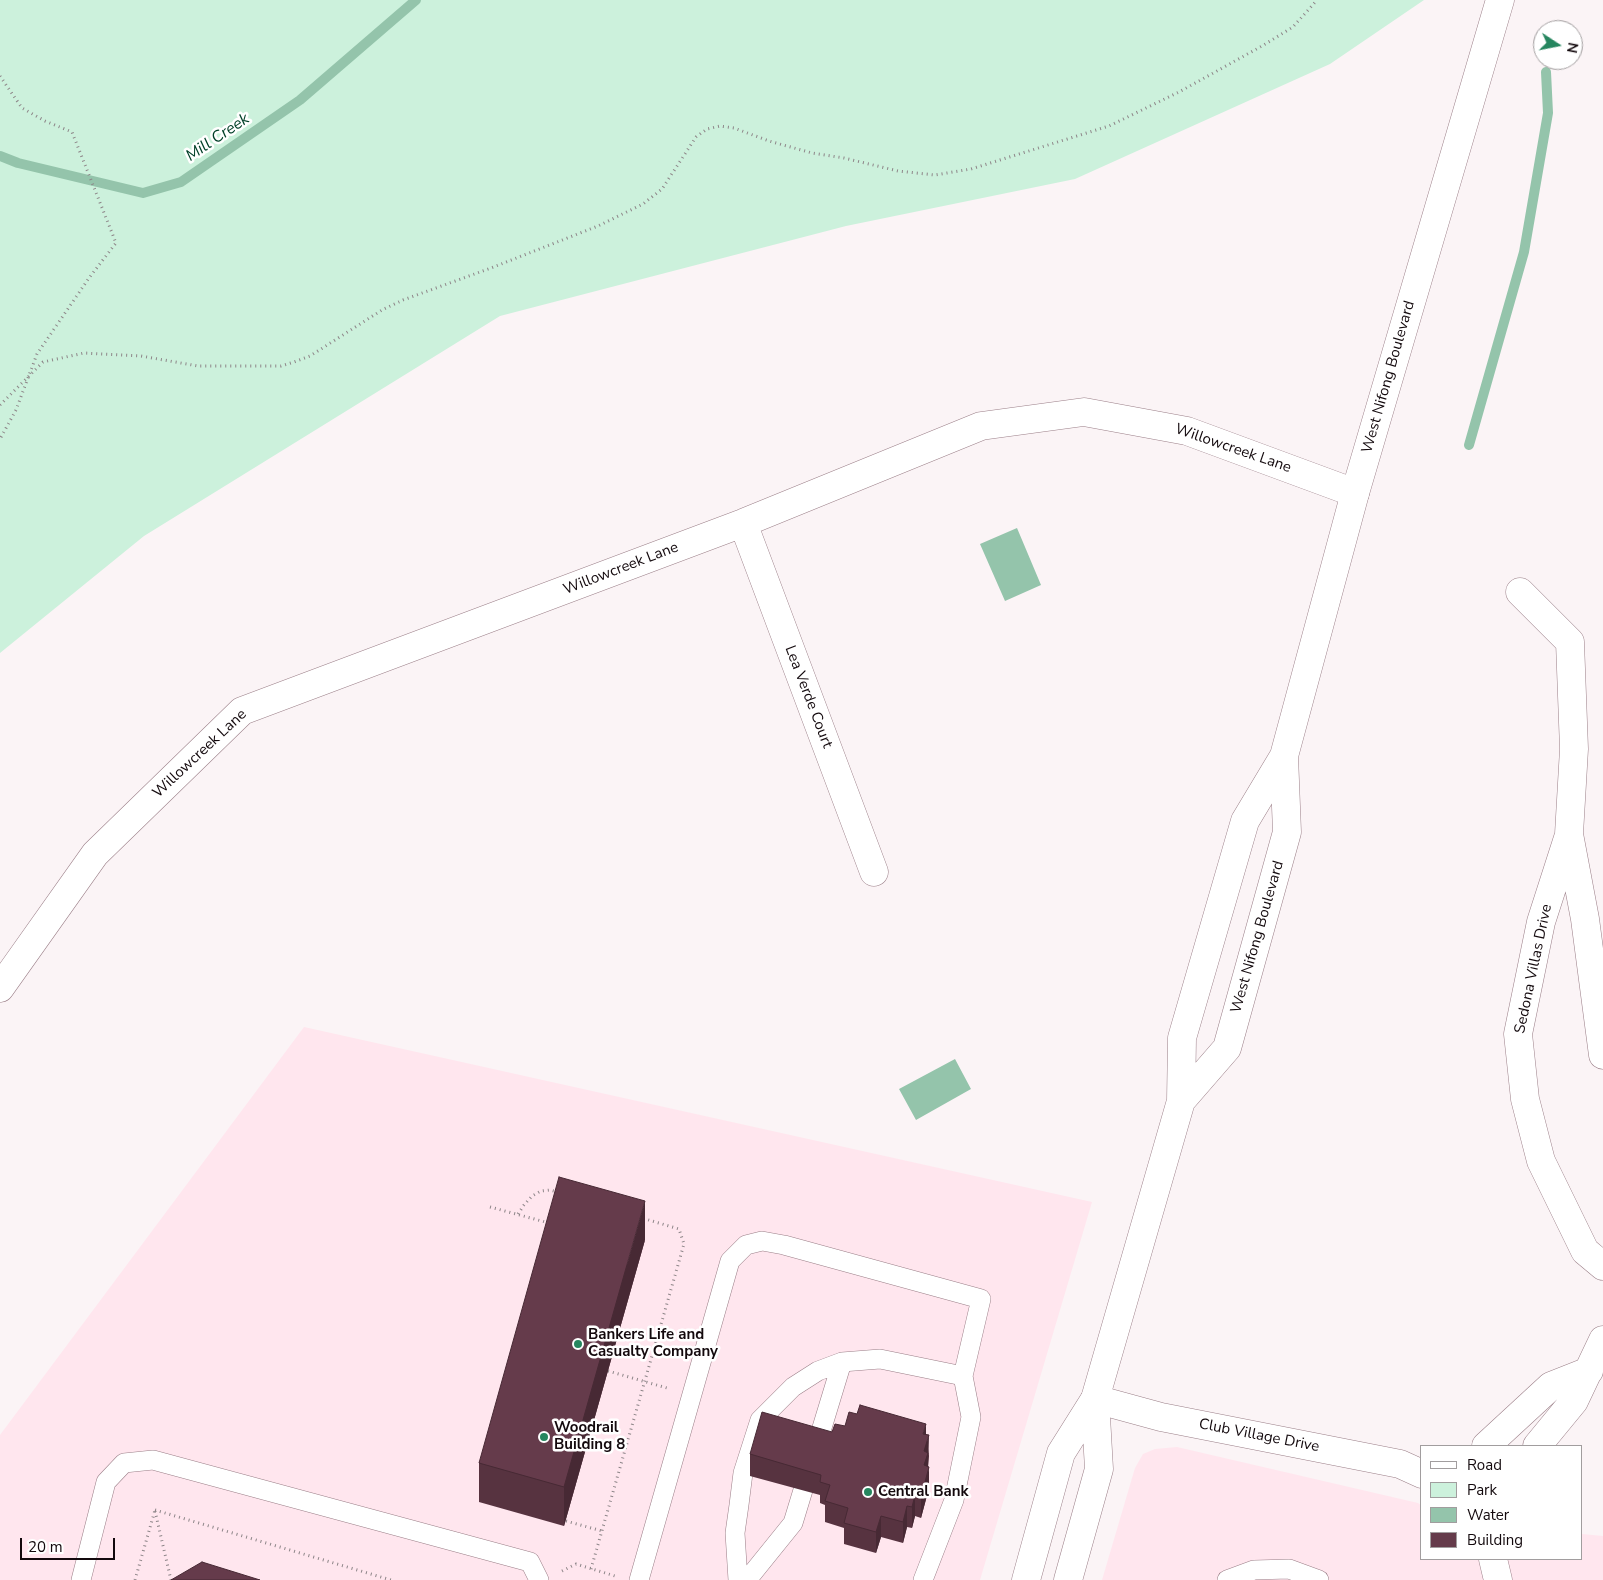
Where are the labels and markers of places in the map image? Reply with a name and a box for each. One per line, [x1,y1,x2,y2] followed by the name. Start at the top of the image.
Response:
[588,1326,718,1361] place label: Bankers Life and Casualty Company
[572,1338,584,1350] marker: Bankers Life and Casualty Company
[554,1419,625,1454] place label: Woodrail Building 8
[538,1431,550,1443] marker: Woodrail Building 8
[878,1483,969,1501] place label: Central Bank
[862,1486,874,1498] marker: Central Bank

